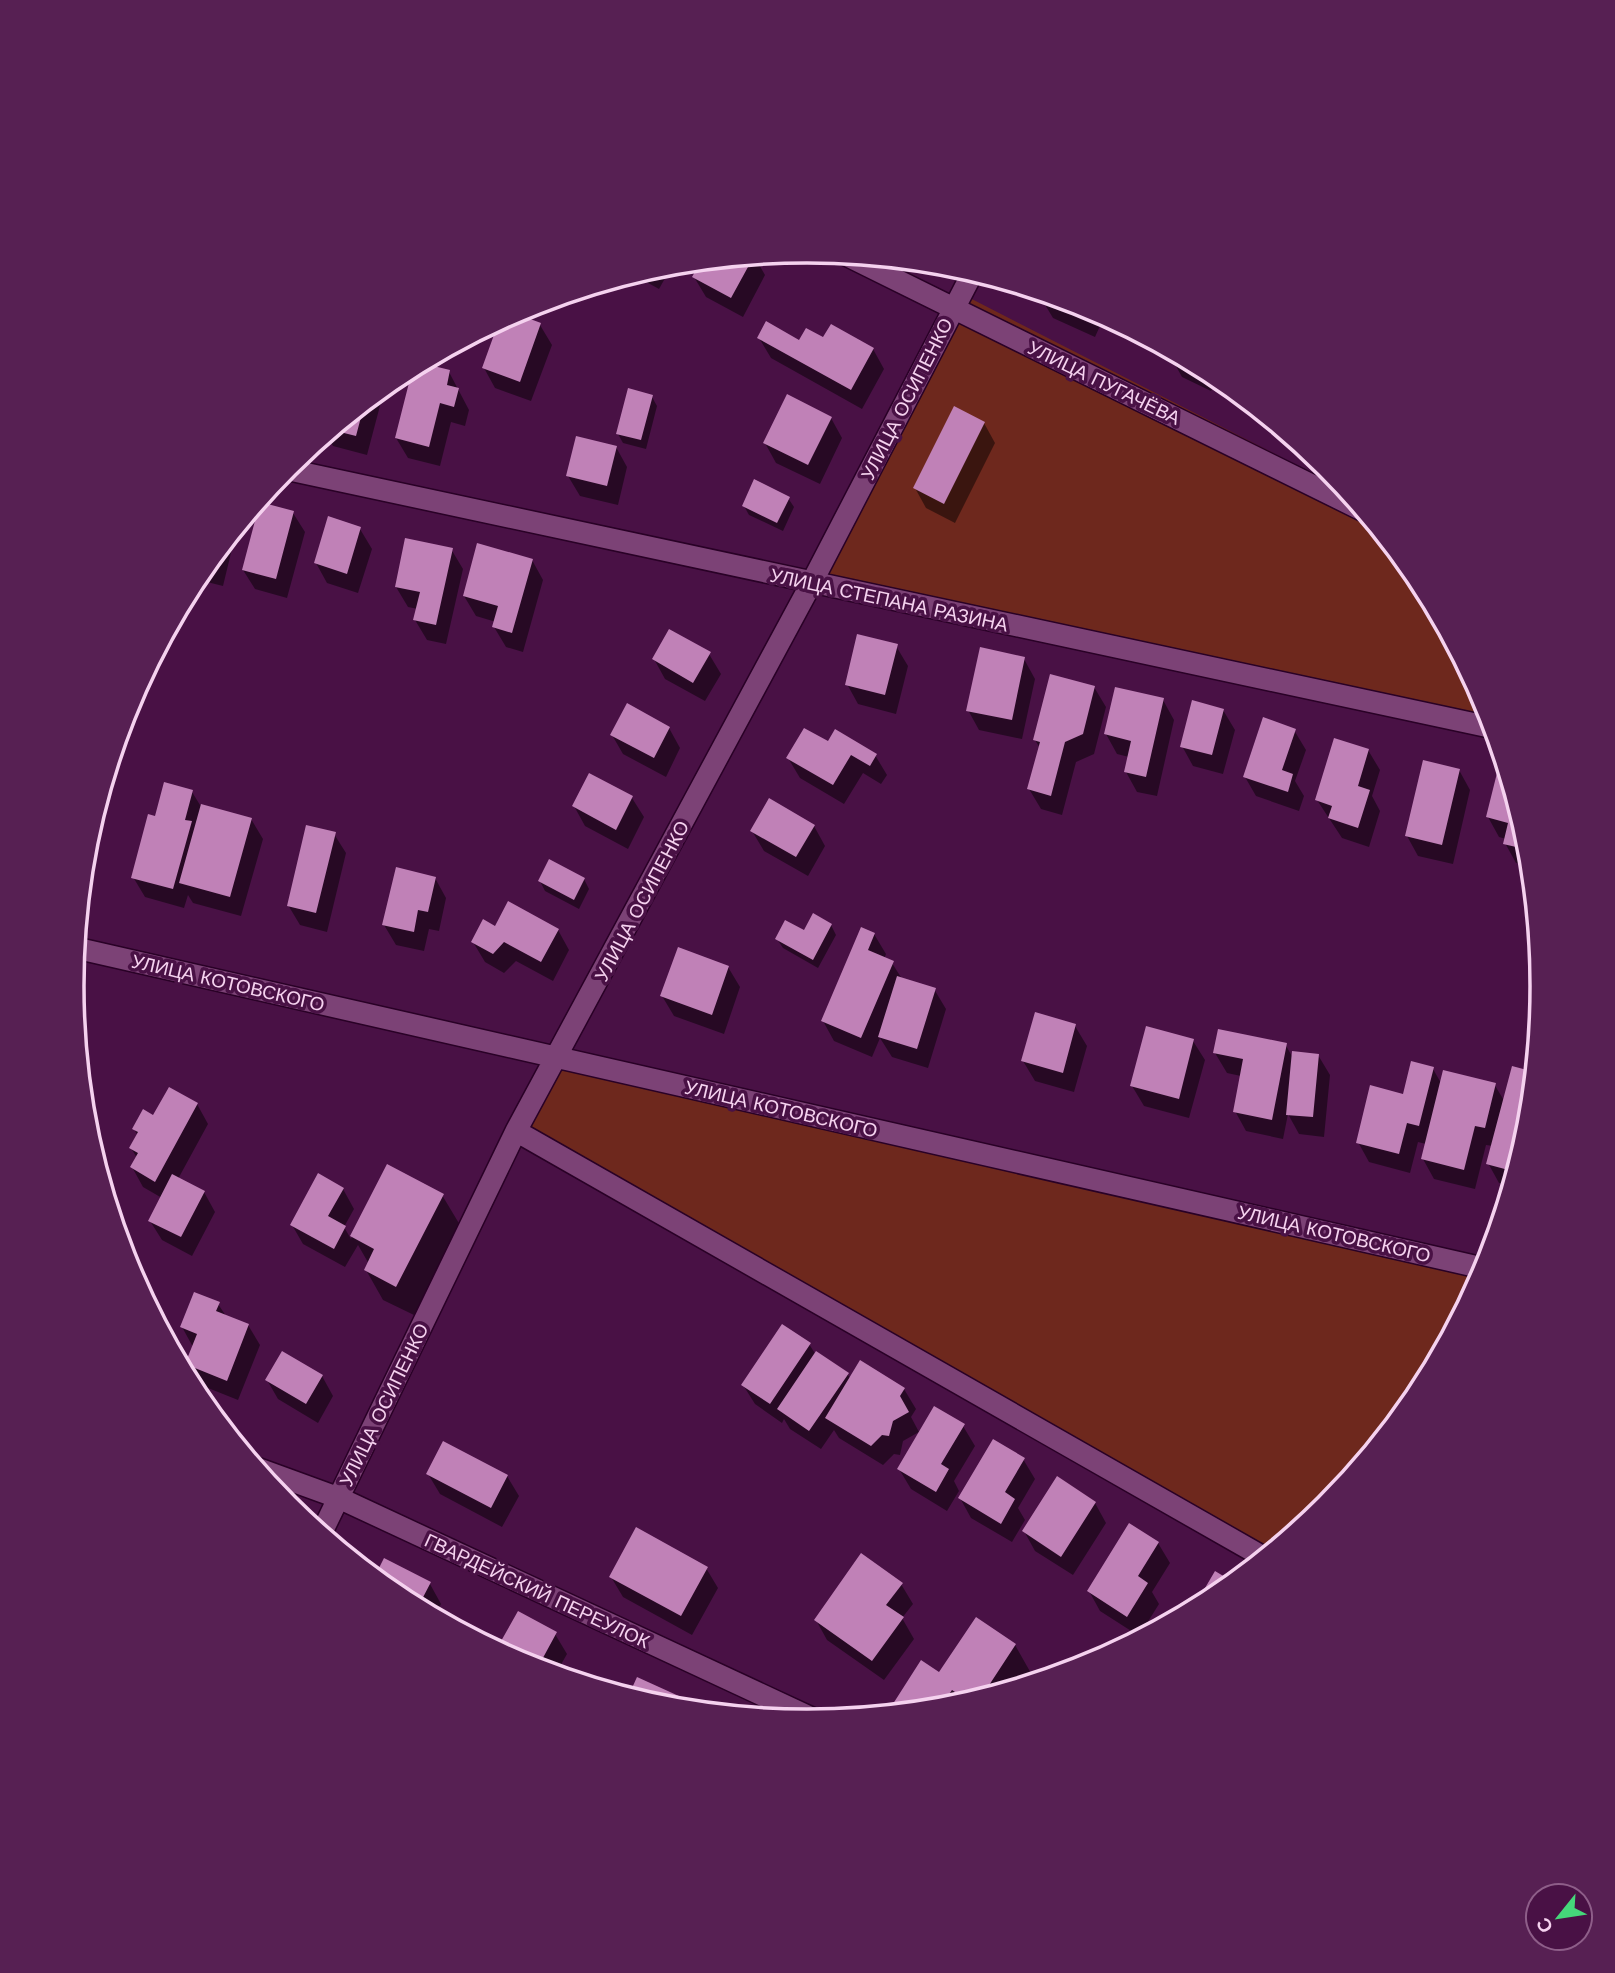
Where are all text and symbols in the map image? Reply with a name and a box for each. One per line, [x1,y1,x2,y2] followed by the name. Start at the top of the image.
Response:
[856,314,958,484] street label: УЛИЦА ОСИПЕНКО
[1024,336,1184,430] street label: УЛИЦА ПУГАЧЁВА
[768,564,1010,637] street label: УЛИЦА СТЕПАНА РАЗИНА
[590,817,694,985] street label: УЛИЦА ОСИПЕНКО
[129,950,327,1016] street label: УЛИЦА КОТОВСКОГО
[682,1076,880,1142] street label: УЛИЦА КОТОВСКОГО
[1235,1201,1433,1267] street label: УЛИЦА КОТОВСКОГО
[335,1320,433,1490] street label: УЛИЦА ОСИПЕНКО
[421,1529,653,1653] street label: ГВАРДЕЙСКИЙ ПЕРЕУЛОК
[1524,1882,1594,1952] north arrow
[1531,1913,1558,1937] text: С

